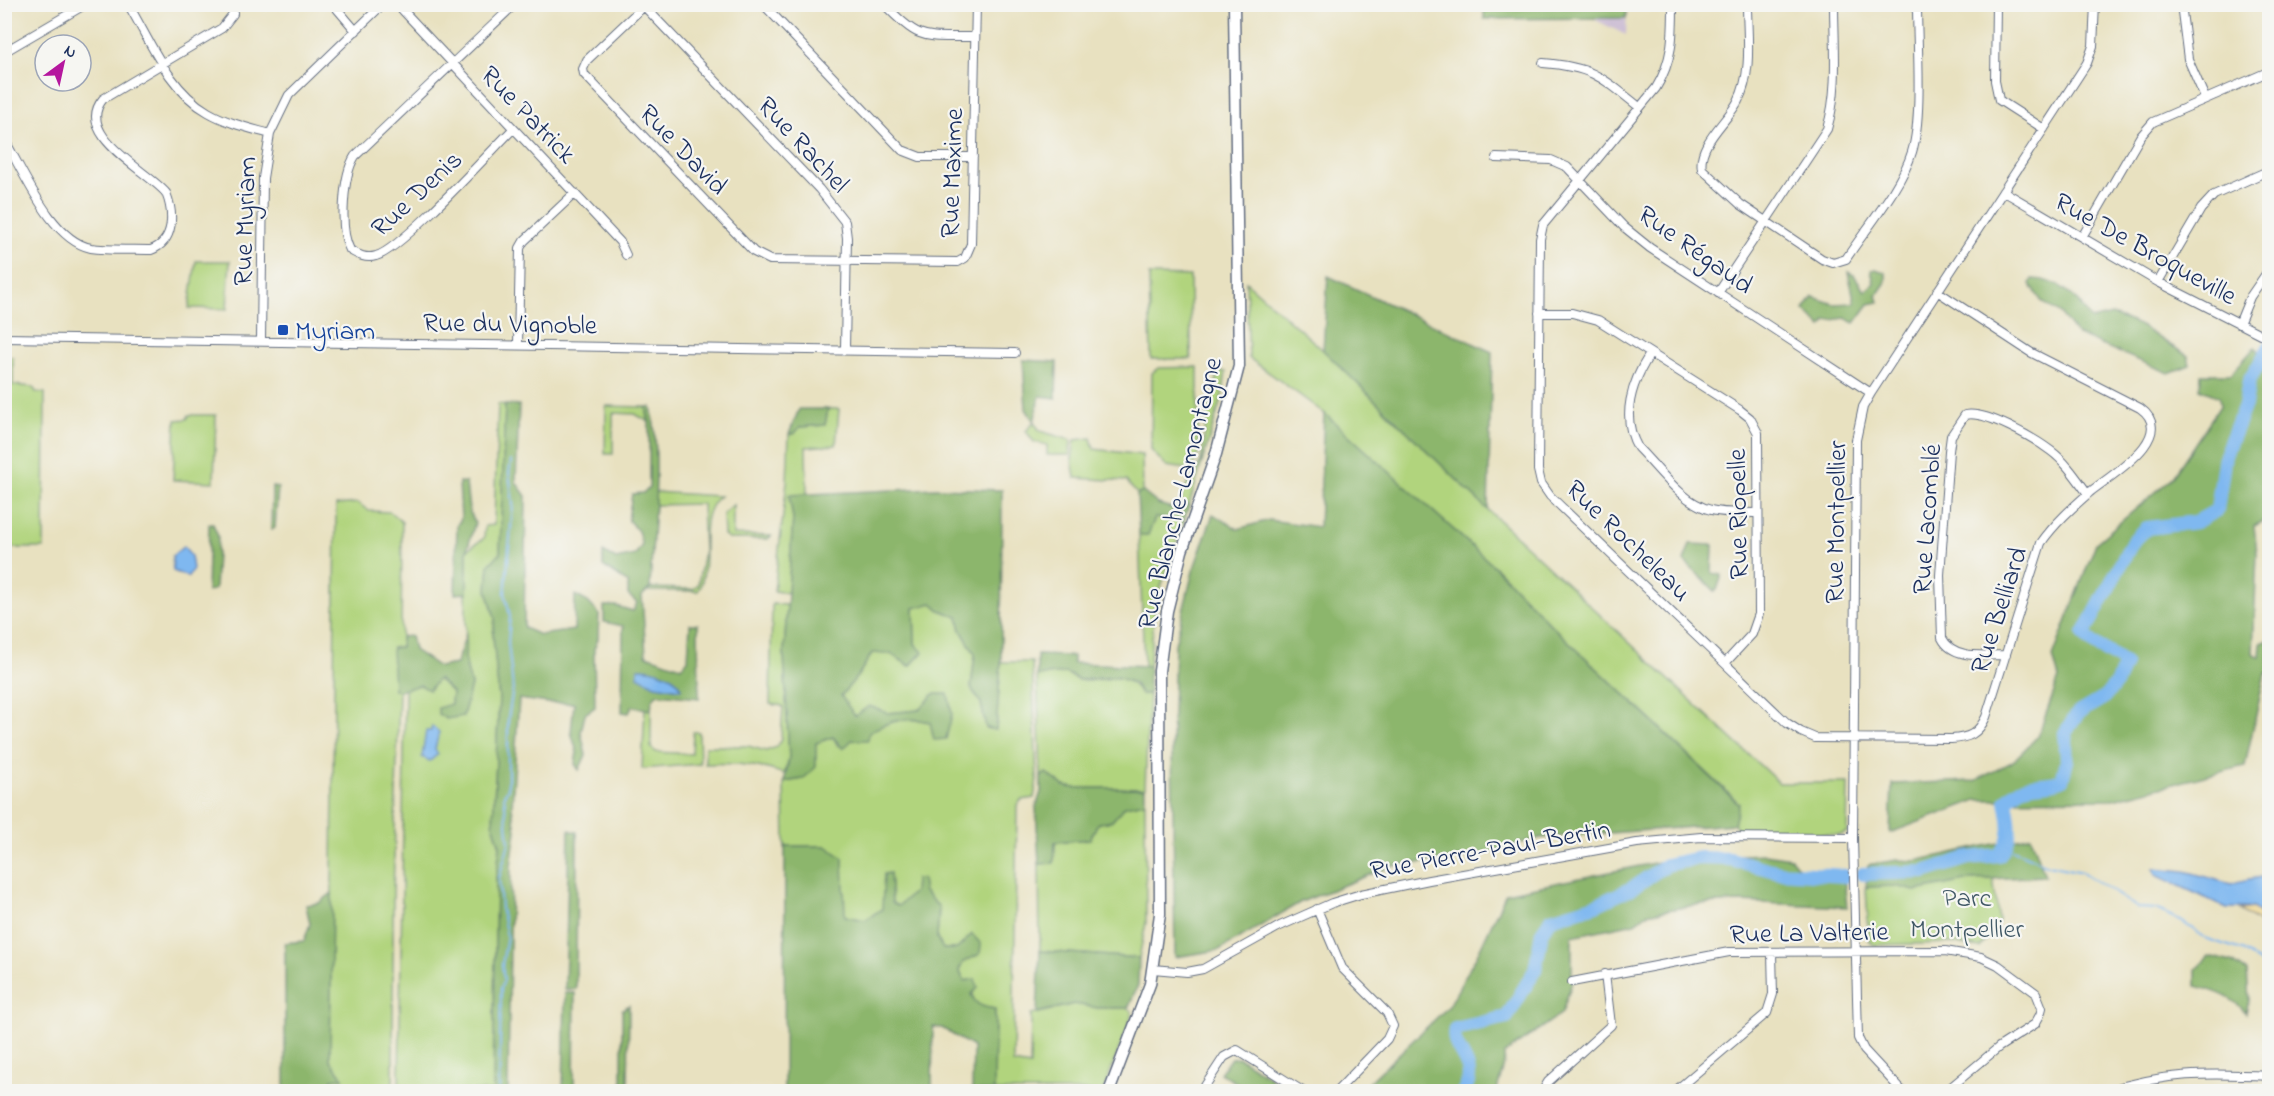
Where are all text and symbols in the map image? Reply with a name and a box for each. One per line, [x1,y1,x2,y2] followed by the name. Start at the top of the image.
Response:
[33,33,93,93] north arrow
[59,39,81,65] text: N
[470,58,584,174] street label: Rue Patrick
[747,88,857,203] street label: Rue Rachel
[629,96,736,205] street label: Rue David
[932,106,975,239] street label: Rue Maxime
[363,142,472,248] street label: Rue Denis
[225,156,268,286] street label: Rue Myriam
[2046,184,2244,317] street label: Rue De Broqueville
[1629,197,1760,305] street label: Rue Régaud
[423,304,598,347] street label: Rue du Vignoble
[295,313,375,352] place label: Myriam
[276,323,290,337] marker: Myriam
[1129,353,1234,634] street label: Rue Blanche-Lamontagne
[1817,440,1858,604] street label: Rue Montpellier
[1904,442,1953,596] street label: Rue Lacomblé
[1719,447,1760,580] street label: Rue Riopelle
[1556,472,1699,612] street label: Rue Rocheleau
[1962,542,2039,679] street label: Rue Belliard
[1367,811,1614,892] street label: Rue Pierre-Paul-Bertin
[1910,880,2025,950] park label: Parc Montpellier
[1729,914,1890,955] street label: Rue La Valterie

